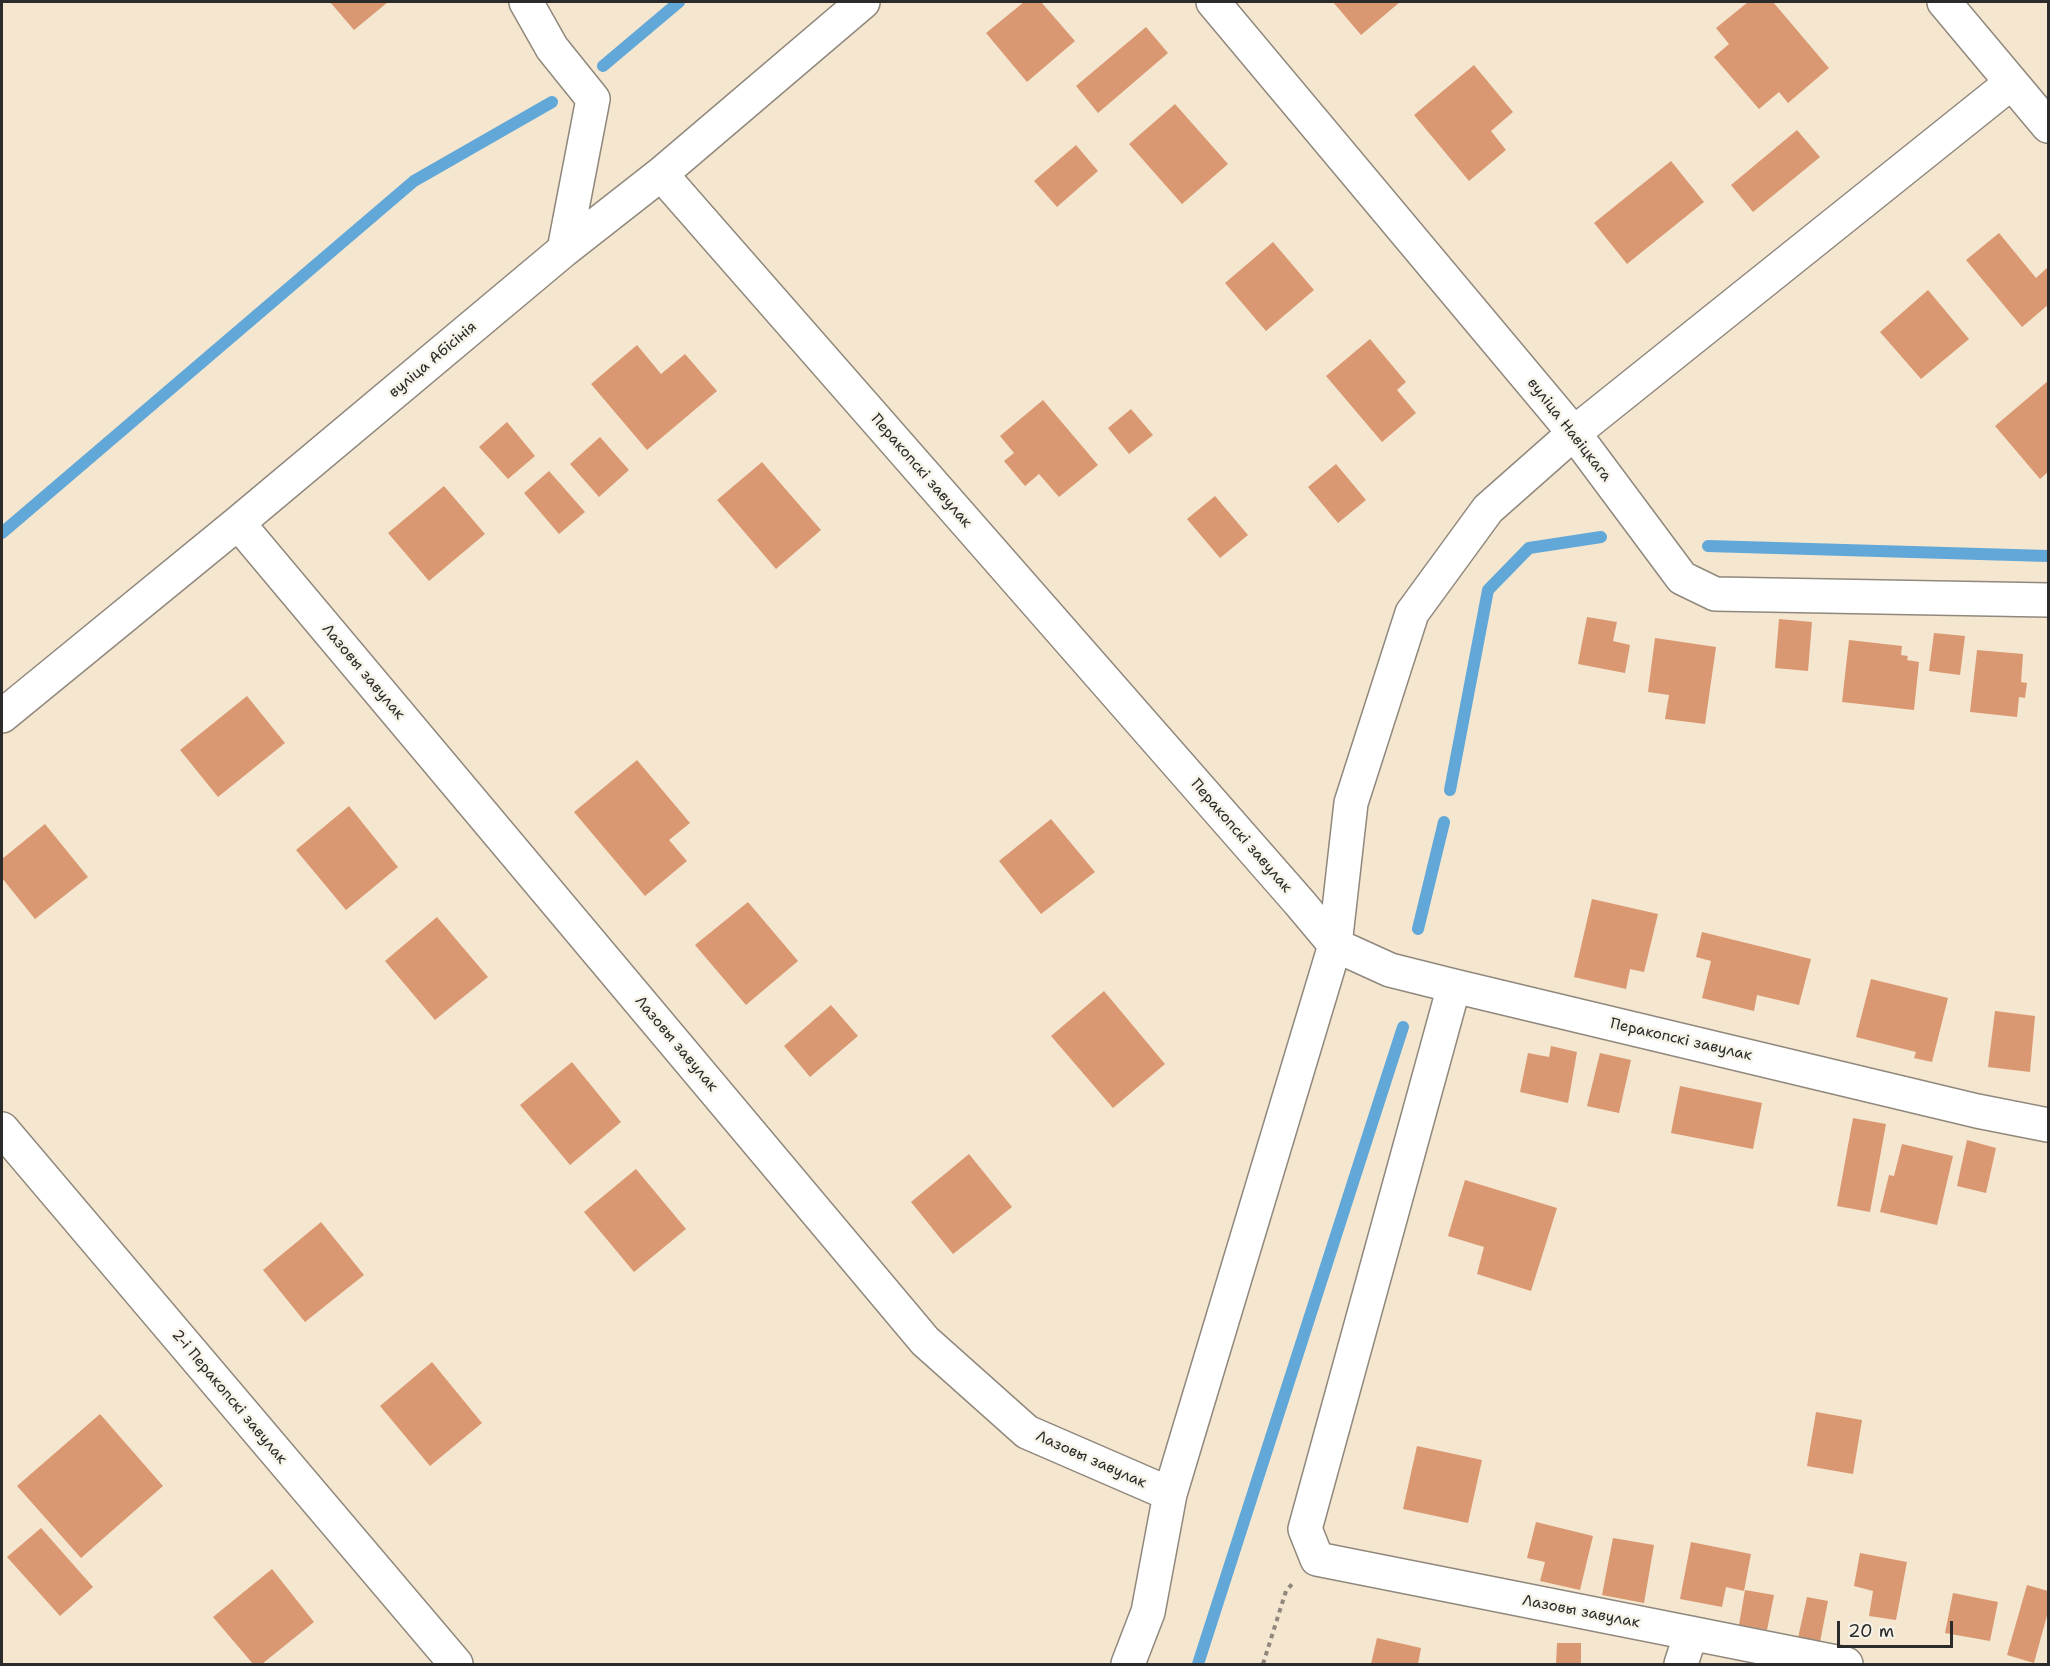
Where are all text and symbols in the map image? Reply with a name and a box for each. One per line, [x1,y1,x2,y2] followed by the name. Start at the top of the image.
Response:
[385,318,481,402] street label: вуліца Абісінія
[1523,375,1615,485] street label: вуліца Навіцкага
[867,410,975,532] street label: Перакопскі завулак
[318,621,408,723] street label: Лазовы завулак
[1187,775,1295,897] street label: Перакопскі завулак
[631,993,721,1095] street label: Лазовы завулак
[1608,1015,1754,1065] street label: Перакопскі завулак
[168,1326,290,1468] street label: 2-і Перакопскі завулак
[1033,1428,1149,1492] street label: Лазовы завулак
[1521,1592,1641,1632] street label: Лазовы завулак
[1840,1609,1956,1647] scale bar
[1848,1619,1894,1643] text: 20 m

